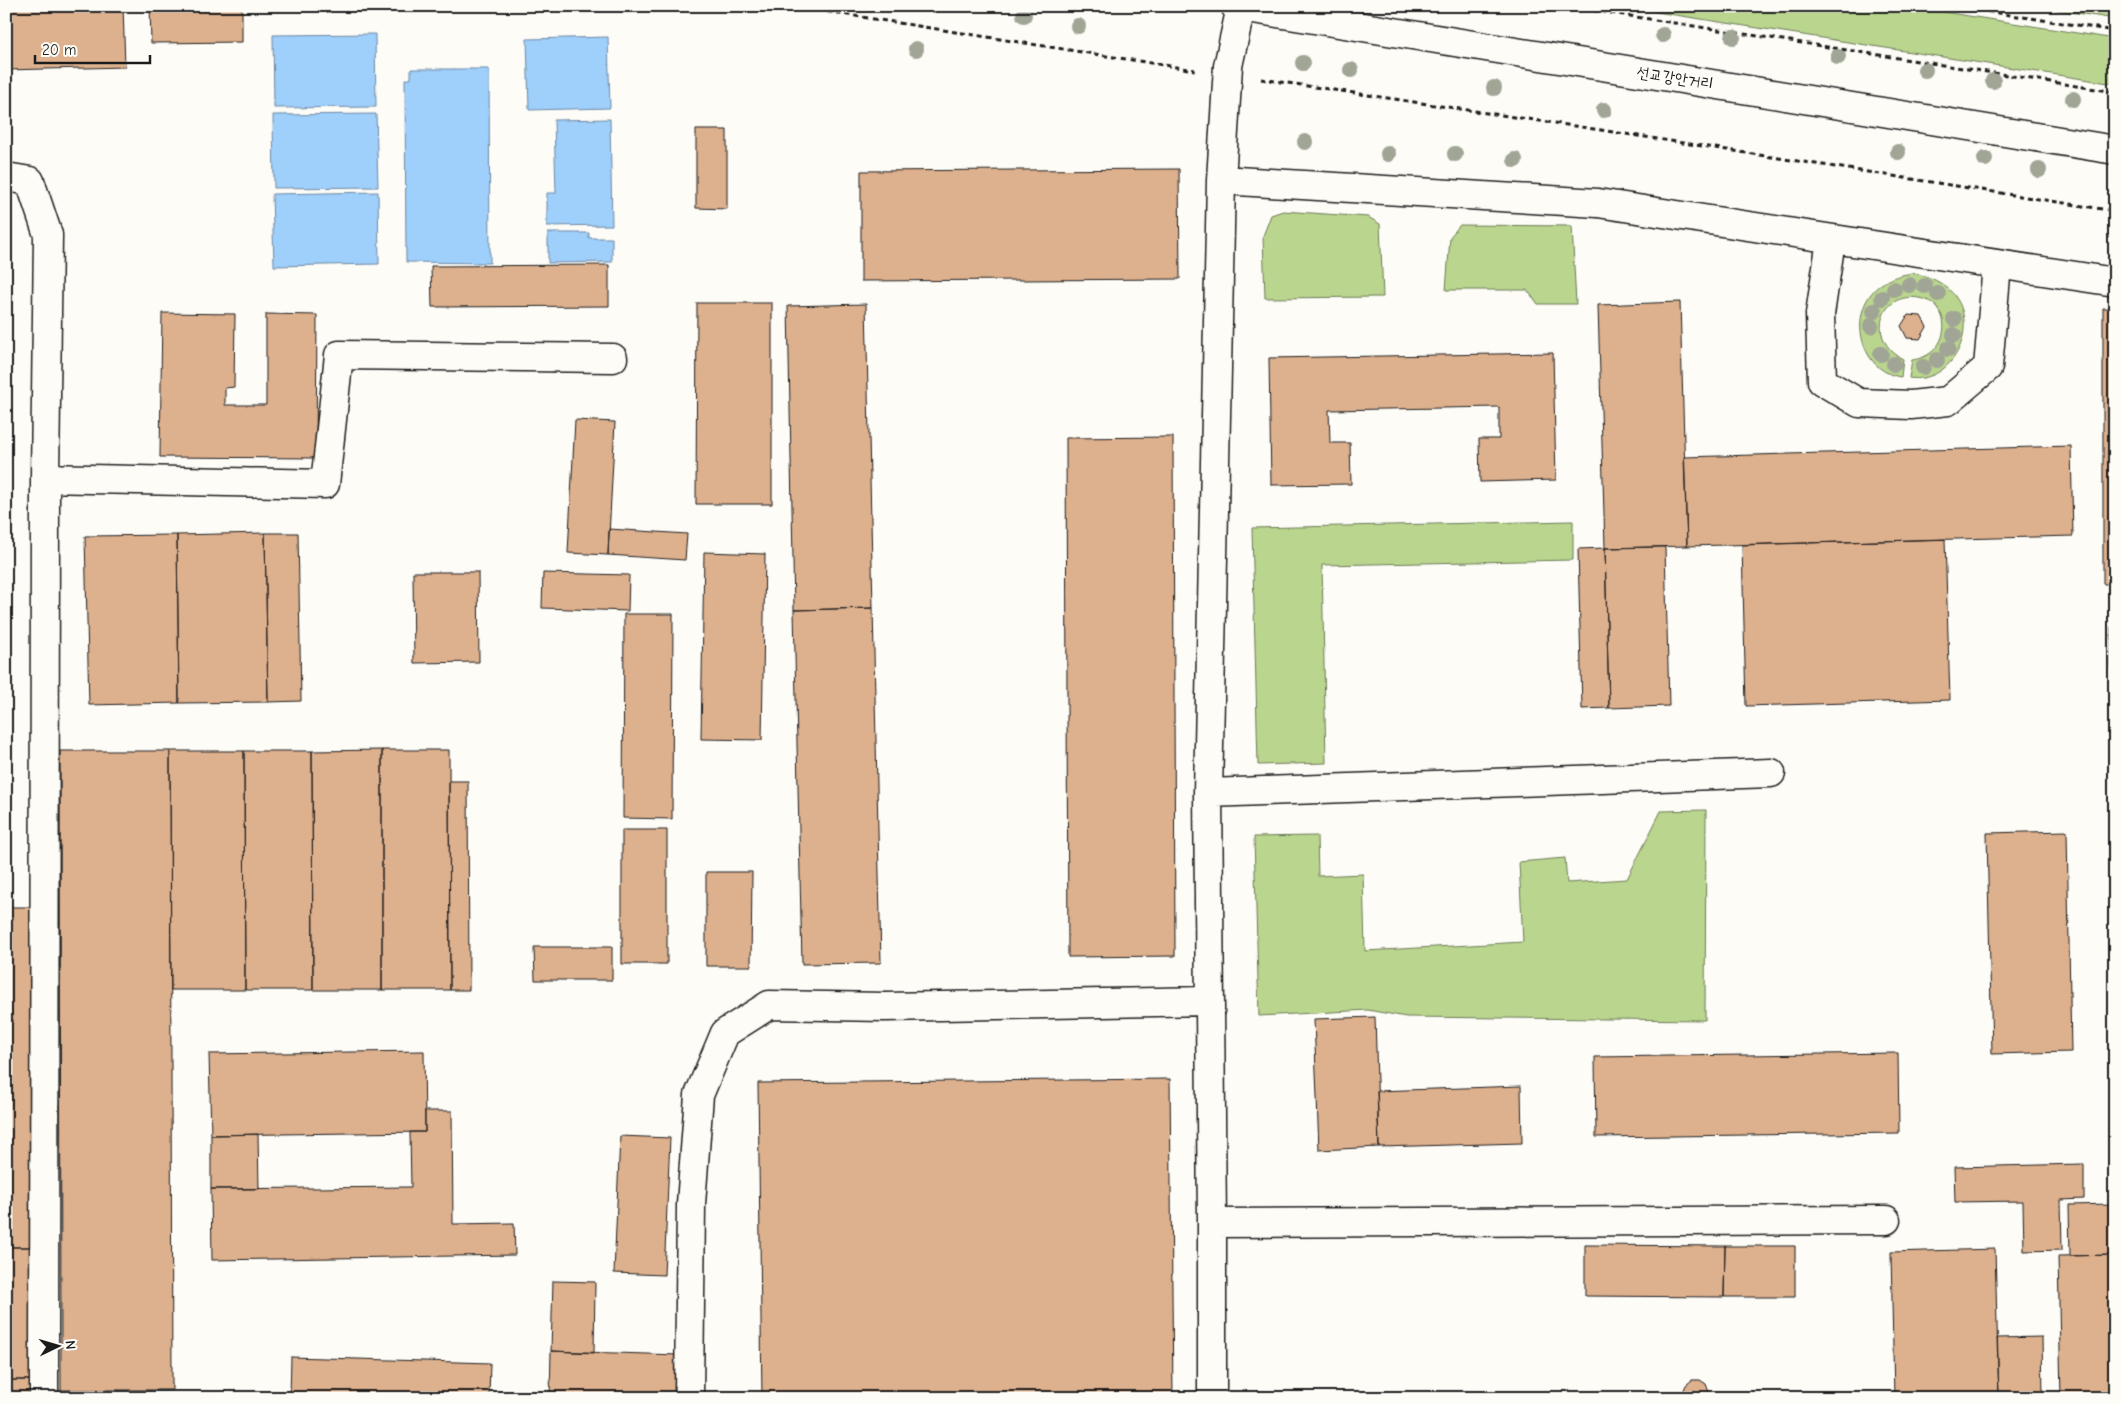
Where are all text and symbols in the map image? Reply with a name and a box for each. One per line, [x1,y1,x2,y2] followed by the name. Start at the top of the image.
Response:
[35,32,150,64] scale bar
[42,41,76,59] text: 20 m
[1635,63,1715,93] street label: 선교강안거리
[32,1322,82,1372] north arrow
[62,1340,79,1350] text: N

